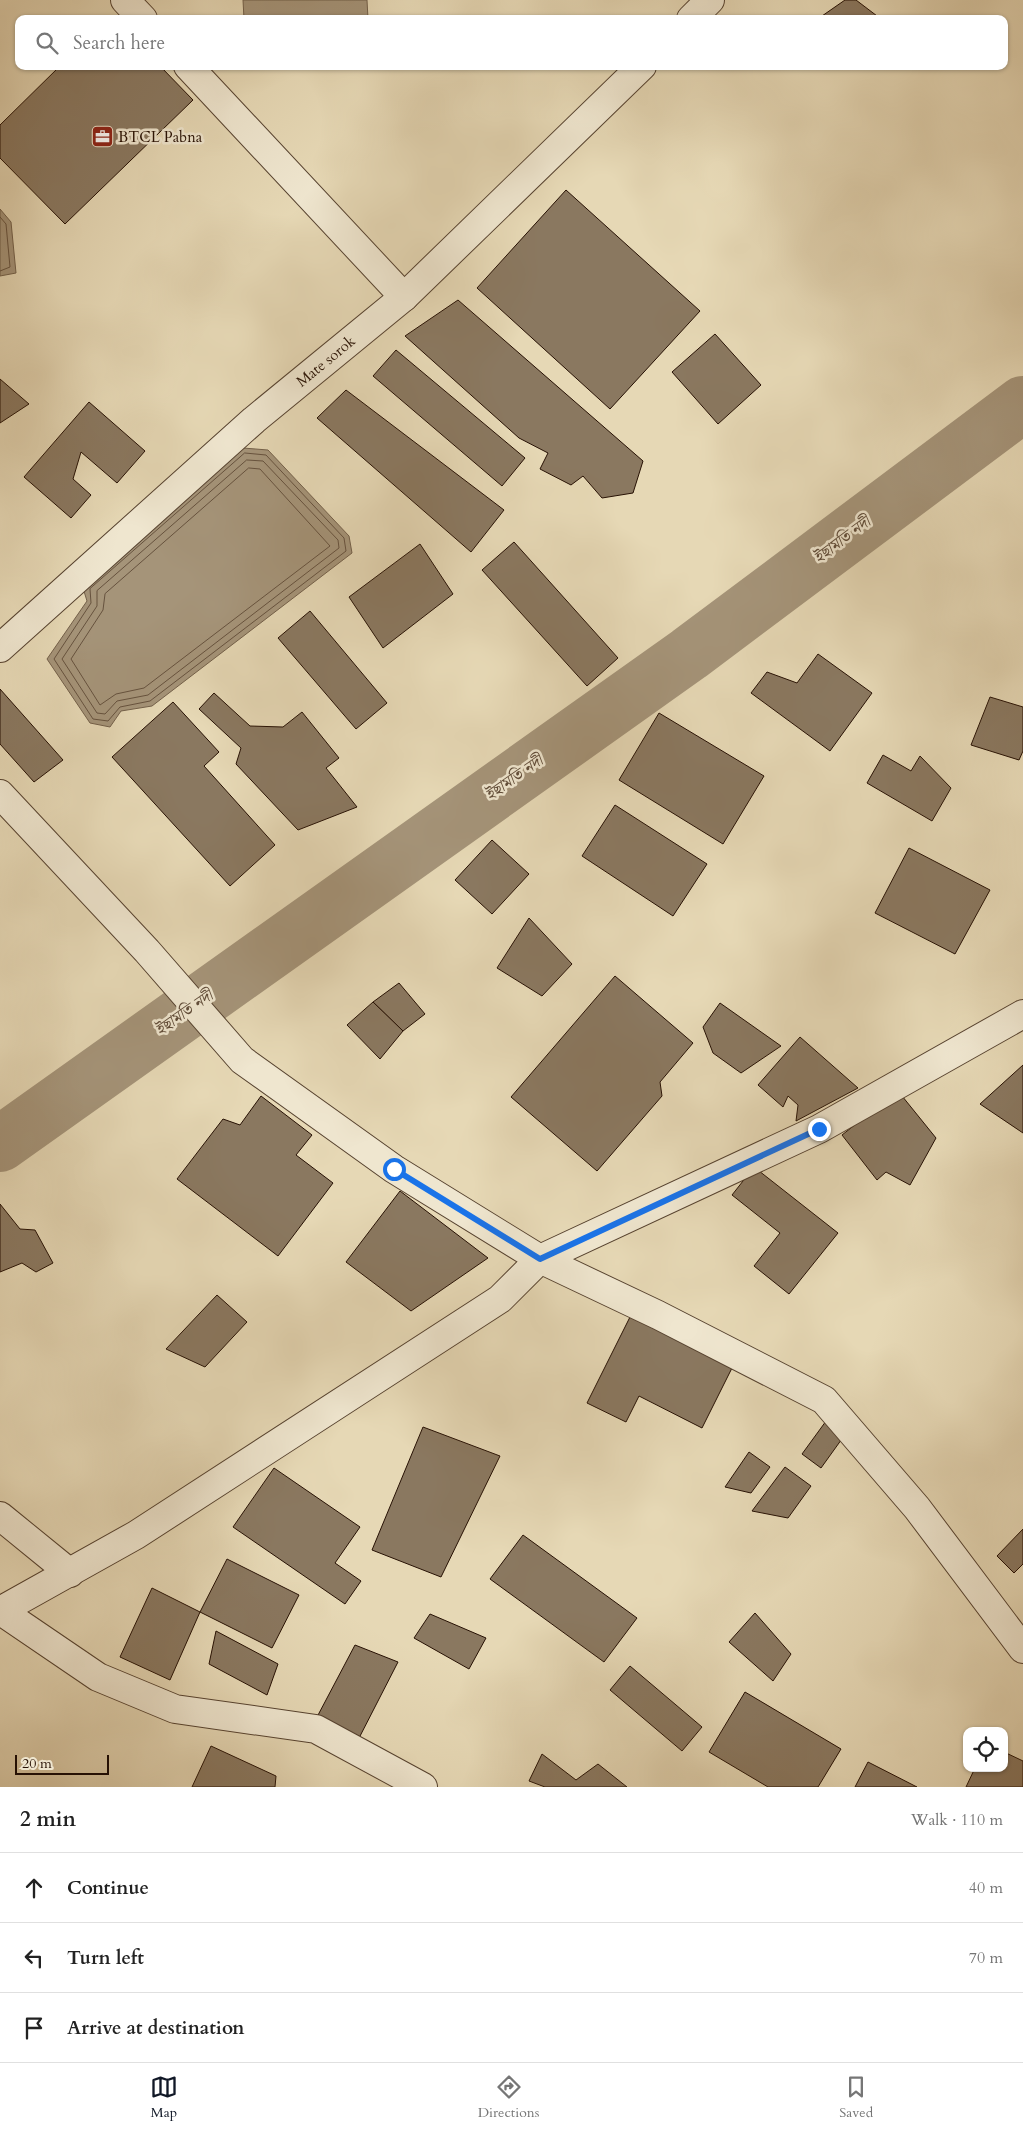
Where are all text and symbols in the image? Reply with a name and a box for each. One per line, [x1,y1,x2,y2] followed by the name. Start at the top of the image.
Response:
[15,15,1008,70] search box
[33,29,61,57] icon: search
[73,30,165,56] text: Search here
[90,125,114,149] office icon: BTCL Pabna
[118,127,203,147] place label: BTCL Pabna
[292,331,359,391] street label: Mate sorok
[809,510,876,569] water label: ইছামতি নদী
[481,749,549,806] water label: ইছামতি নদী
[151,984,219,1041] water label: ইছামতি নদী
[808,1118,831,1141] route end
[383,1158,406,1181] route start
[963,1727,1008,1772] map controls
[963,1727,1008,1772] button: locate
[15,1752,109,1775] scale bar
[22,1754,52,1773] text: 20 m
[20,1805,76,1834] text: 2 min
[911,1809,1003,1831] text: Walk · 110 m
[20,1874,48,1902] icon: ahead
[67,1875,149,1901] text: Continue
[969,1877,1003,1899] text: 40 m
[20,1944,48,1972] icon: left
[67,1945,144,1971] text: Turn left
[969,1947,1003,1969] text: 70 m
[20,2014,48,2042] icon: arrive
[67,2015,244,2041] text: Arrive at destination
[150,2073,178,2122] tab: Map
[478,2073,539,2122] tab: Directions
[839,2073,873,2122] tab: Saved

